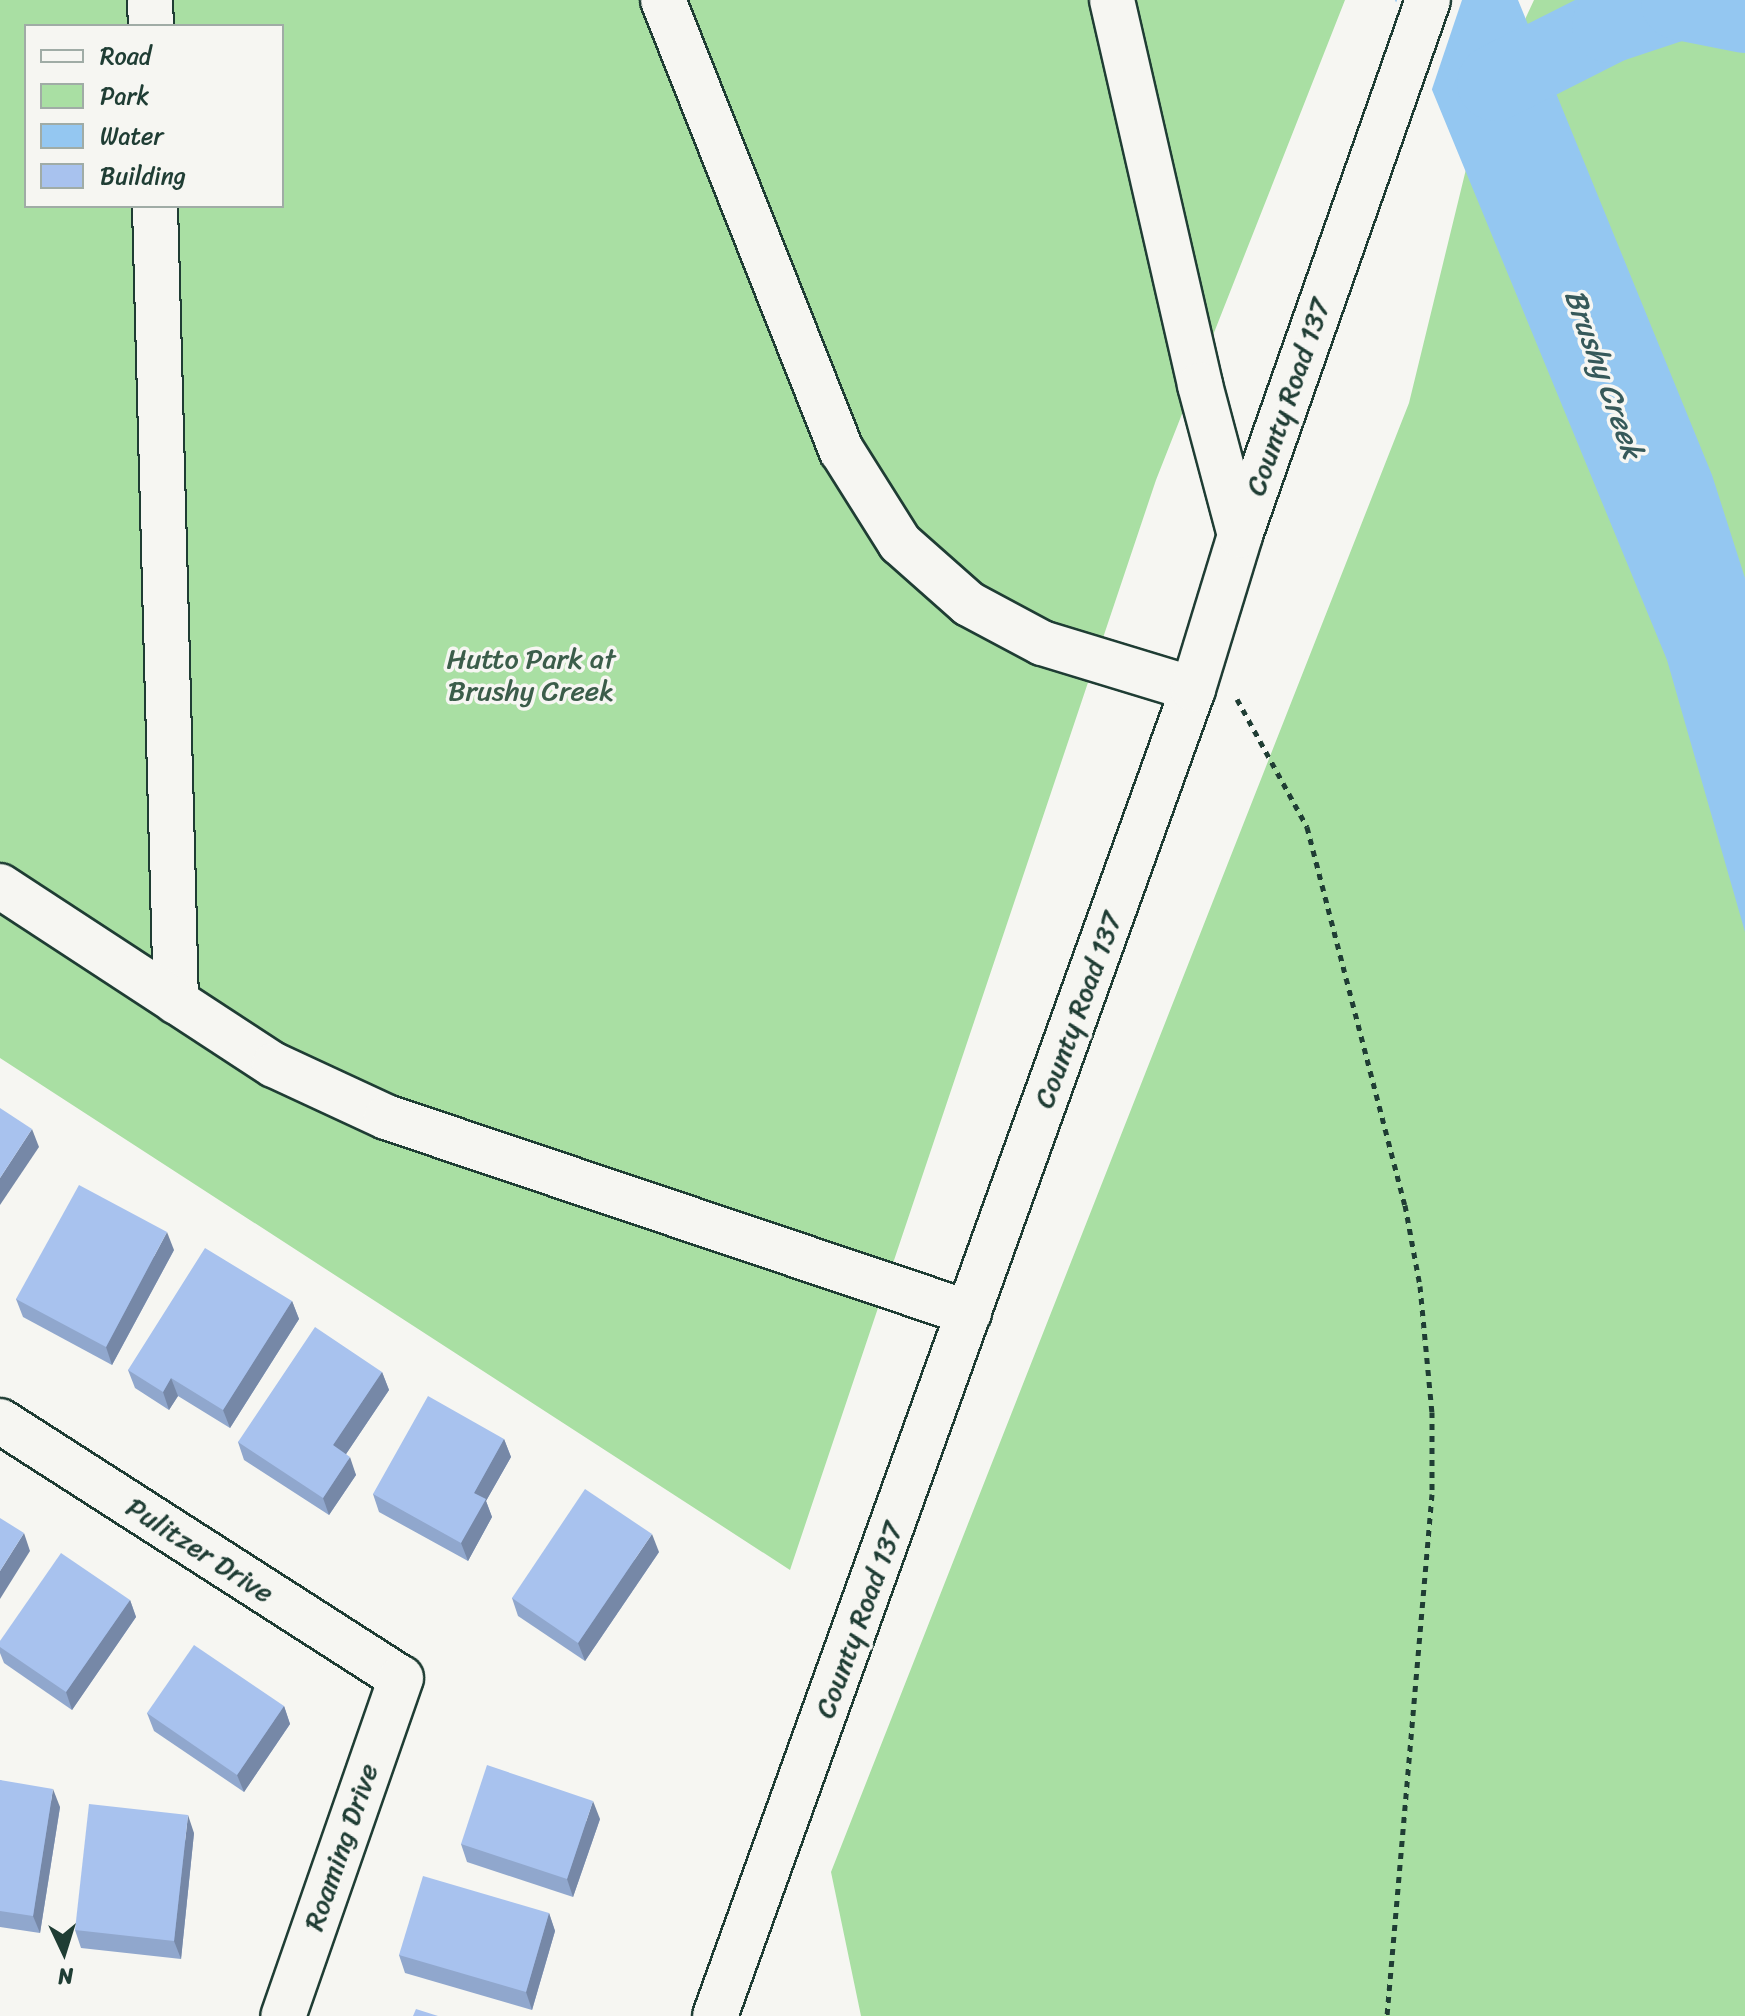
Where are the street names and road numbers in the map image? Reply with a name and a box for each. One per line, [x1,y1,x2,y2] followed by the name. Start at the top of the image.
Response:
[1239,294,1337,500] street label: County Road 137
[1027,907,1129,1113] street label: County Road 137
[120,1490,280,1610] street label: Pulitzer Drive
[808,1517,910,1723] street label: County Road 137
[297,1759,385,1935] street label: Roaming Drive

